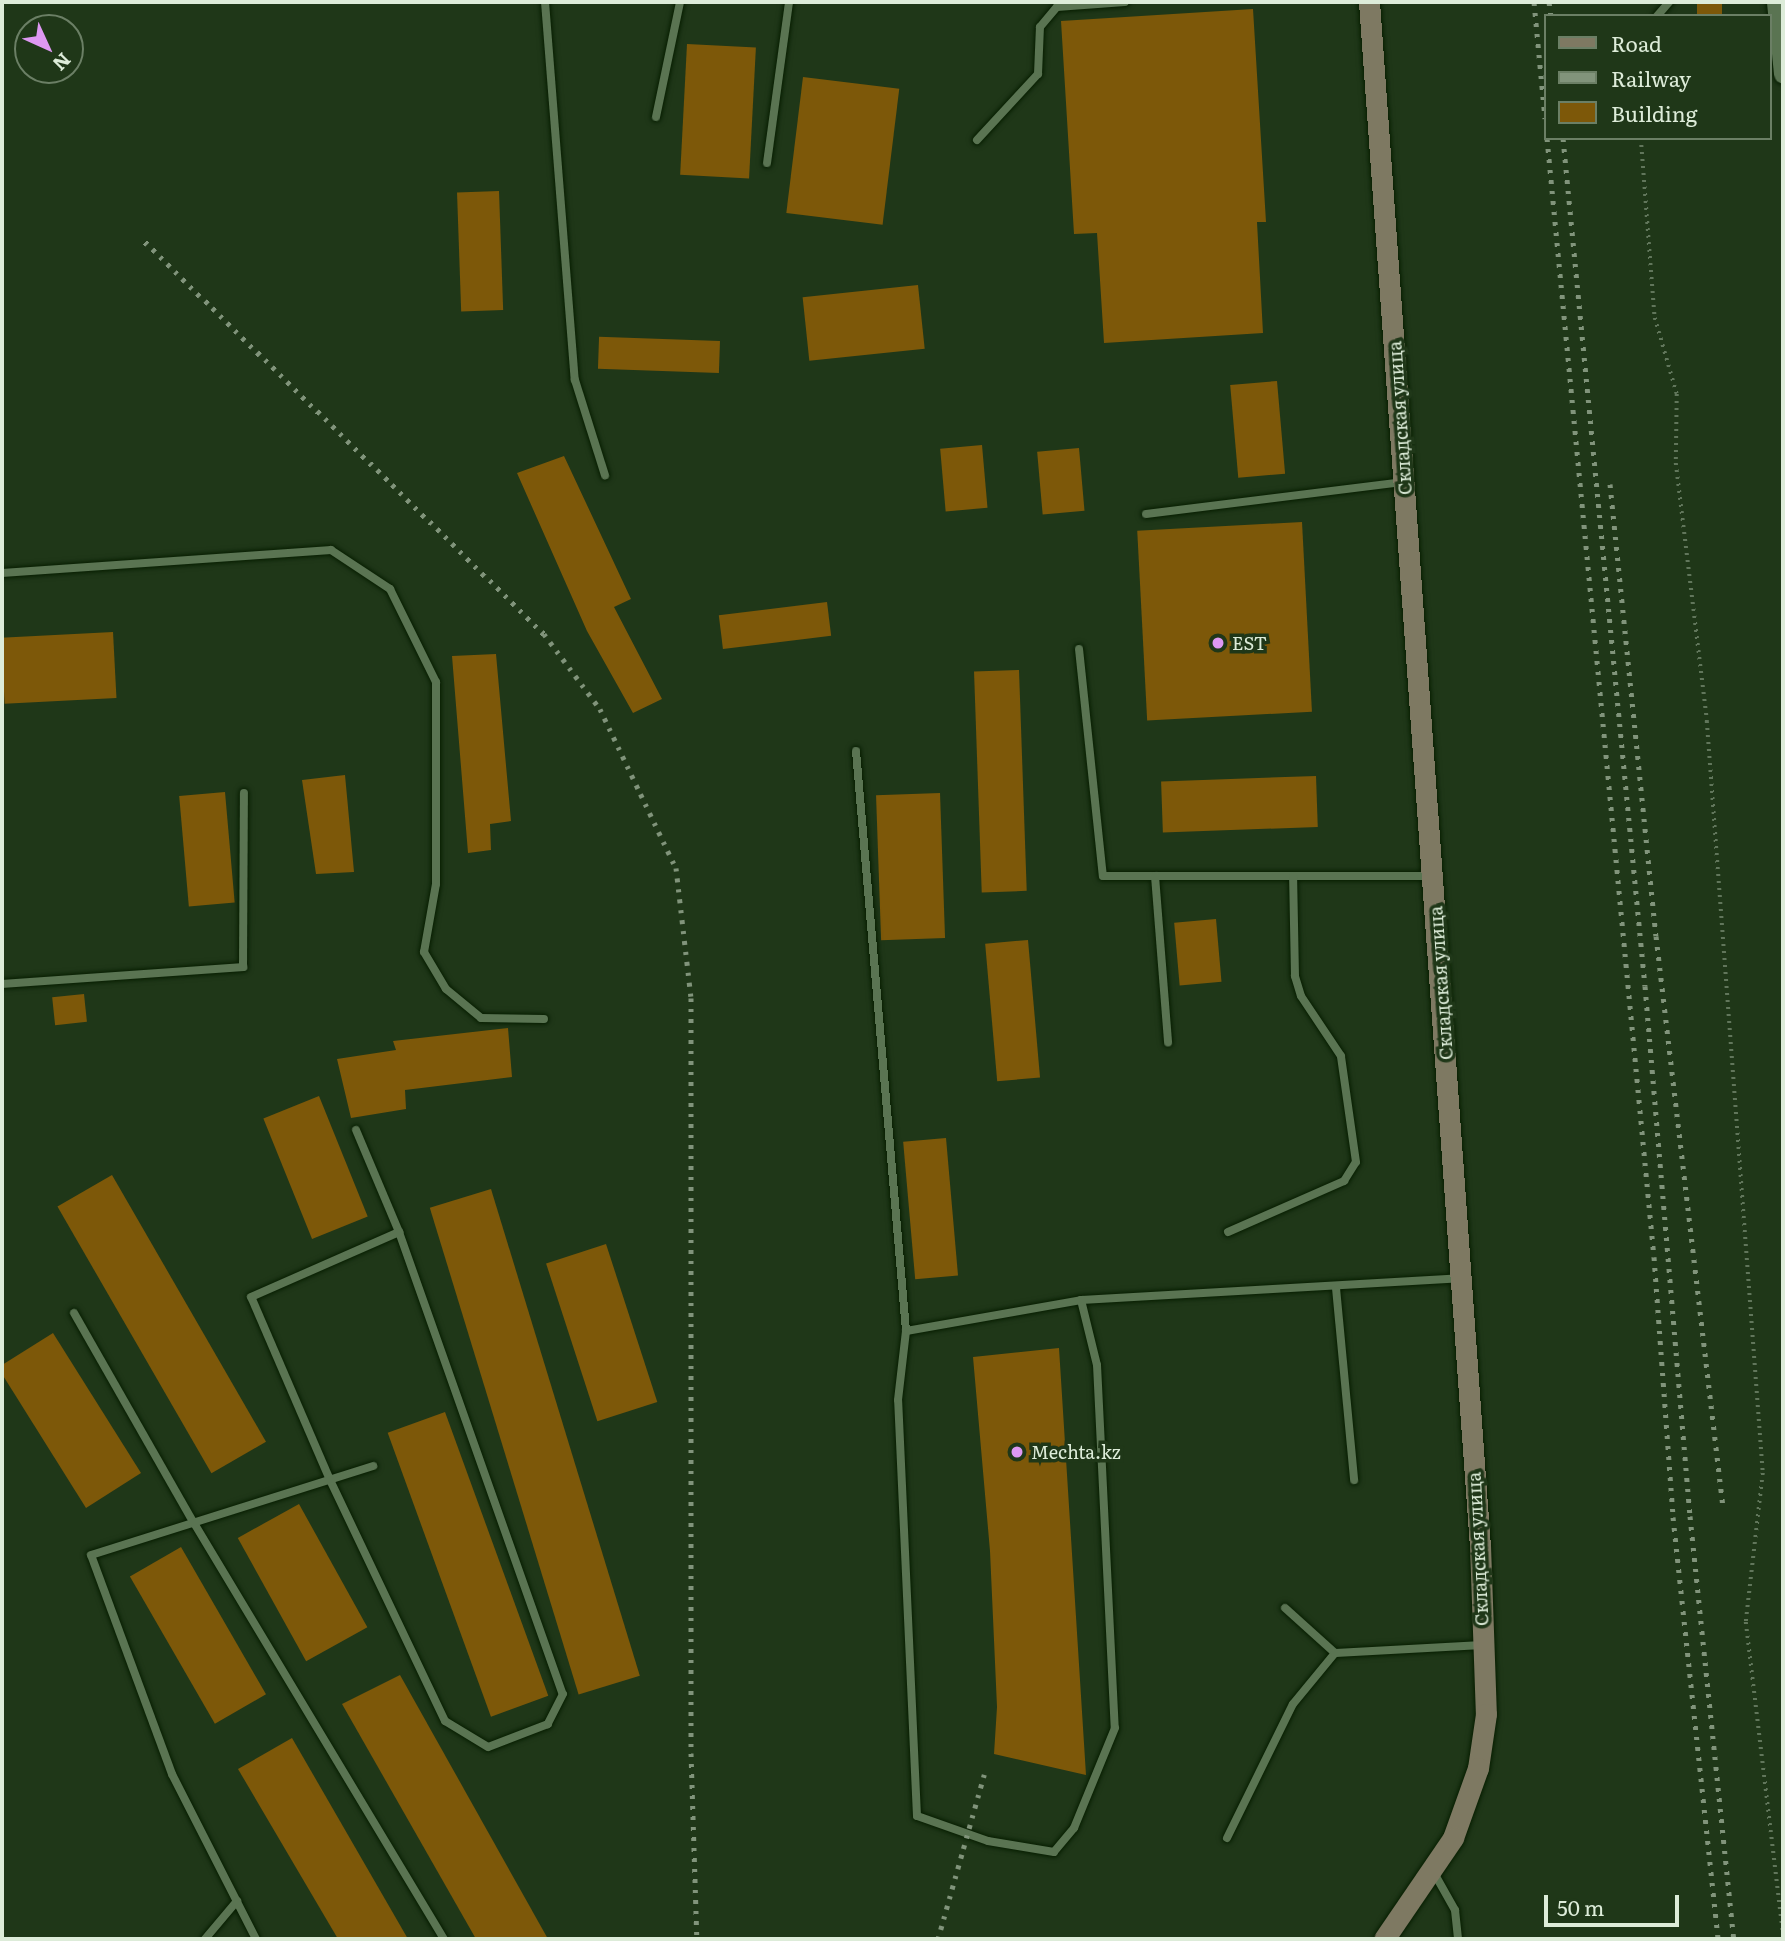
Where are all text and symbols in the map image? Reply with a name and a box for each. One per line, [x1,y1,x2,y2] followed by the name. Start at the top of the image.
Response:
[14,14,84,84] north arrow
[1544,14,1771,140] legend
[1611,27,1662,58] text: Road
[47,47,78,78] text: N
[1611,62,1691,93] text: Railway
[1611,97,1697,128] text: Building
[1384,340,1416,496] street label: Складская улица
[1232,632,1267,654] place label: EST
[1210,635,1226,651] marker: EST
[1425,905,1457,1061] street label: Складская улица
[1031,1441,1121,1463] place label: Mechta.kz
[1009,1444,1025,1460] marker: Mechta.kz
[1463,1472,1493,1626] street label: Складская улица
[1547,1882,1682,1926] scale bar
[1557,1891,1604,1922] text: 50 m

